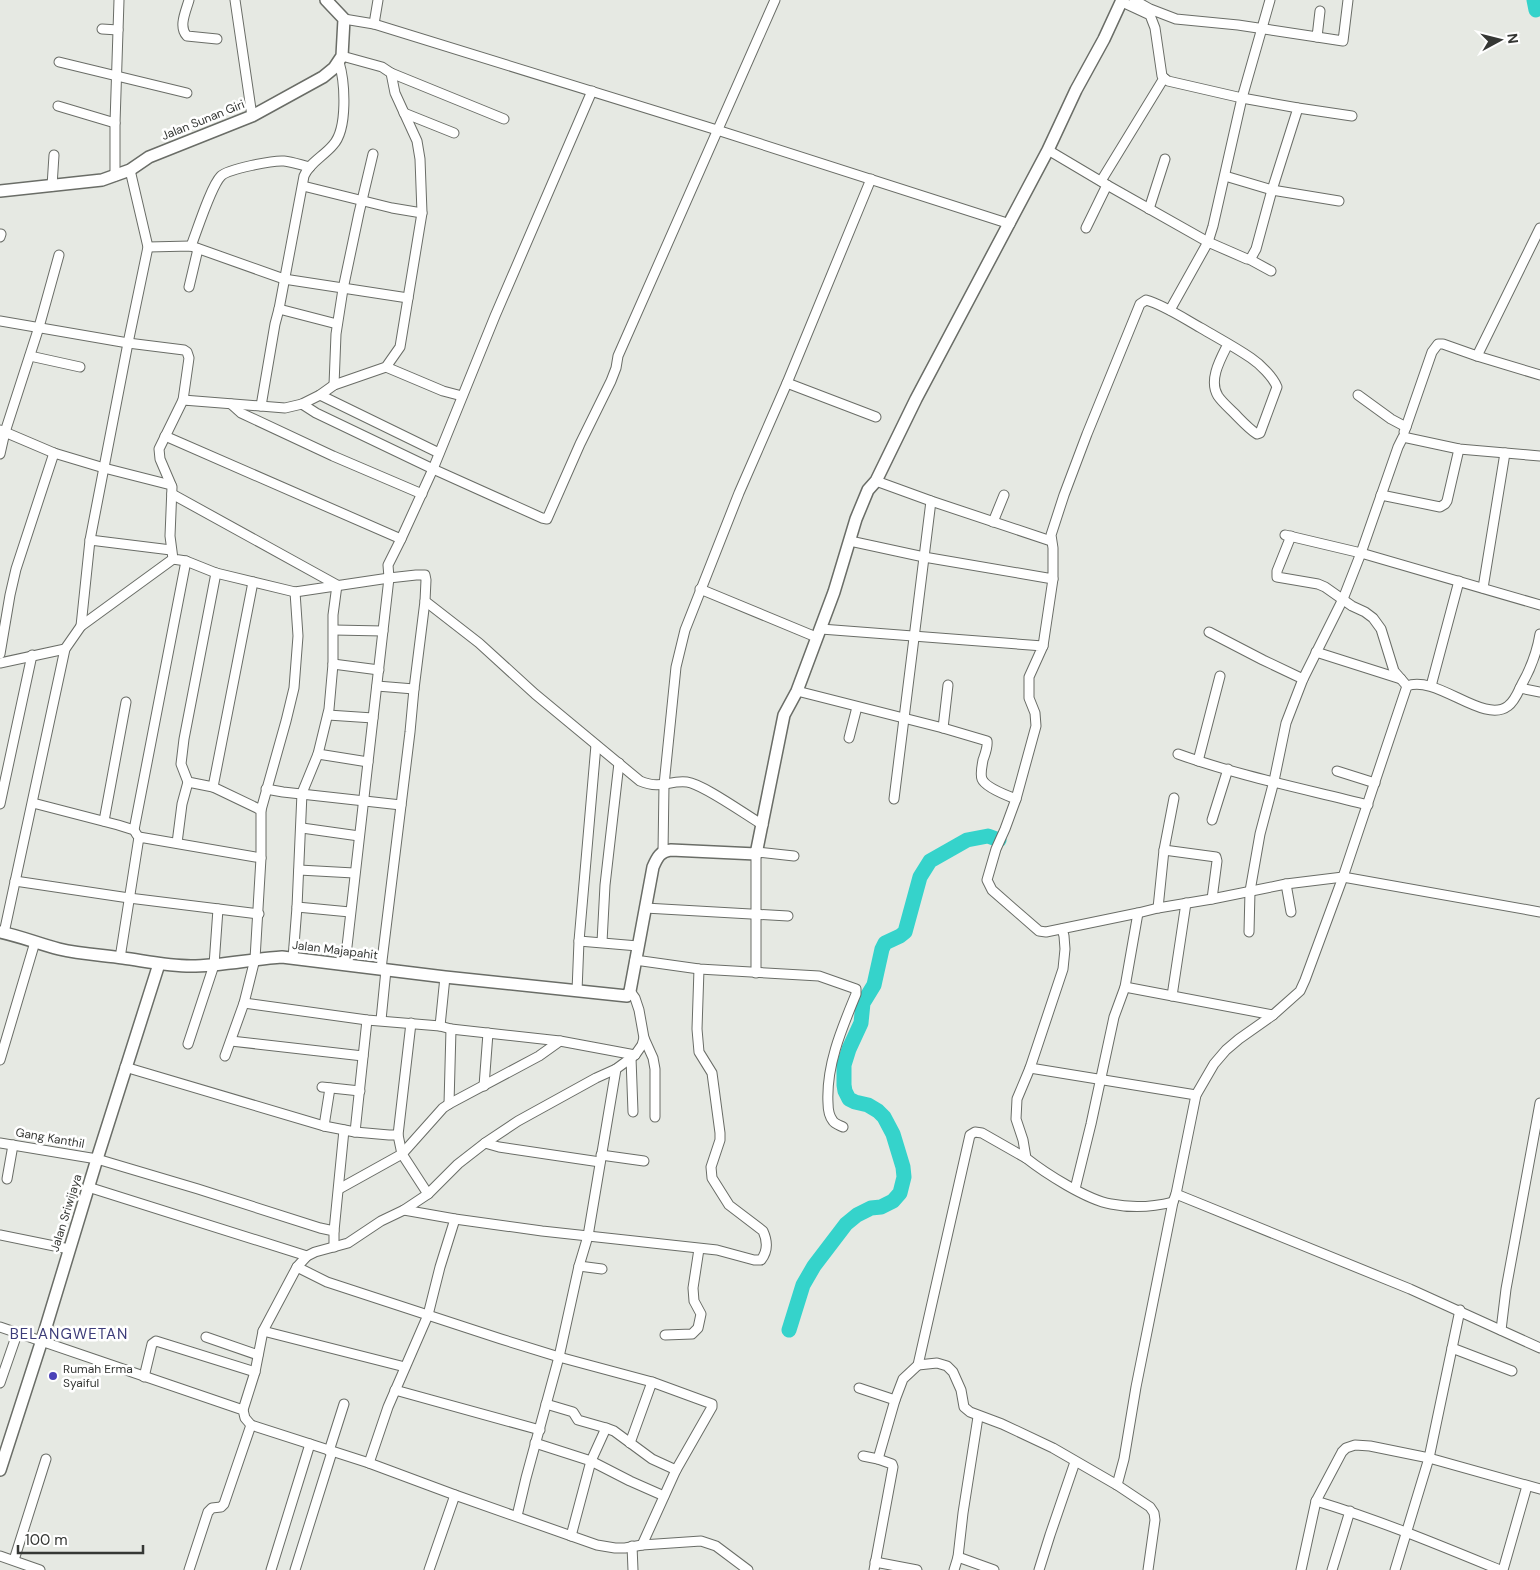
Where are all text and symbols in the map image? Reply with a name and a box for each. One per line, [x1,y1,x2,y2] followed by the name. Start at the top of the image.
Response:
[1475,15,1525,65] north arrow
[1503,32,1522,45] text: N
[159,96,247,144] street label: Jalan Sunan Giri
[291,937,379,963] street label: Jalan Majapahit
[14,1124,86,1152] street label: Gang Kanthil
[47,1172,85,1254] street label: Jalan Sriwijaya
[10,1324,128,1344] district label: BELANGWETAN
[63,1361,133,1391] place label: Rumah Erma Syaiful
[47,1370,59,1382] marker: Rumah Erma Syaiful
[18,1522,142,1554] scale bar
[25,1530,68,1550] text: 100 m

